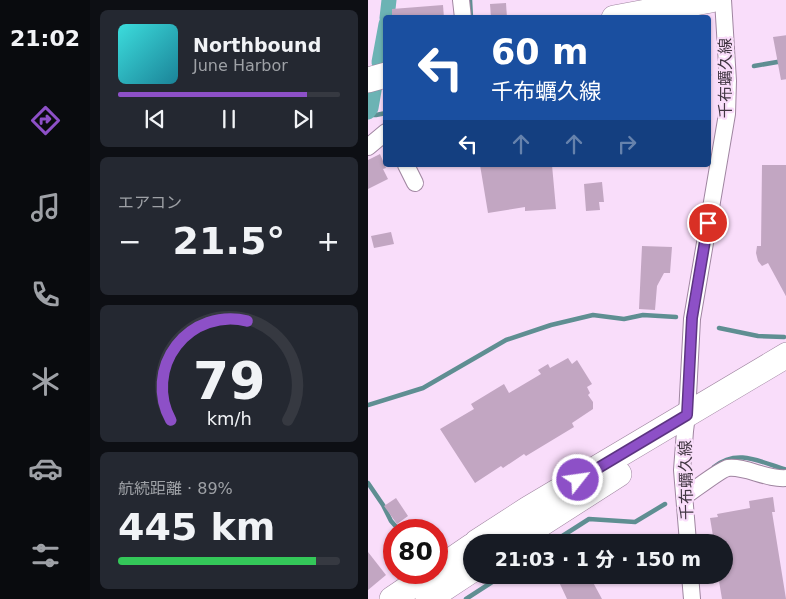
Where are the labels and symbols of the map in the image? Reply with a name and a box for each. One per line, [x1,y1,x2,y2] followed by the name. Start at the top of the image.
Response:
[716,38,735,118] street label: 千布蠣久線
[687,202,729,244] pin
[676,440,696,520] street label: 千布蠣久線
[551,453,603,505] position arrow
[383,519,448,584] speed limit sign: 80

